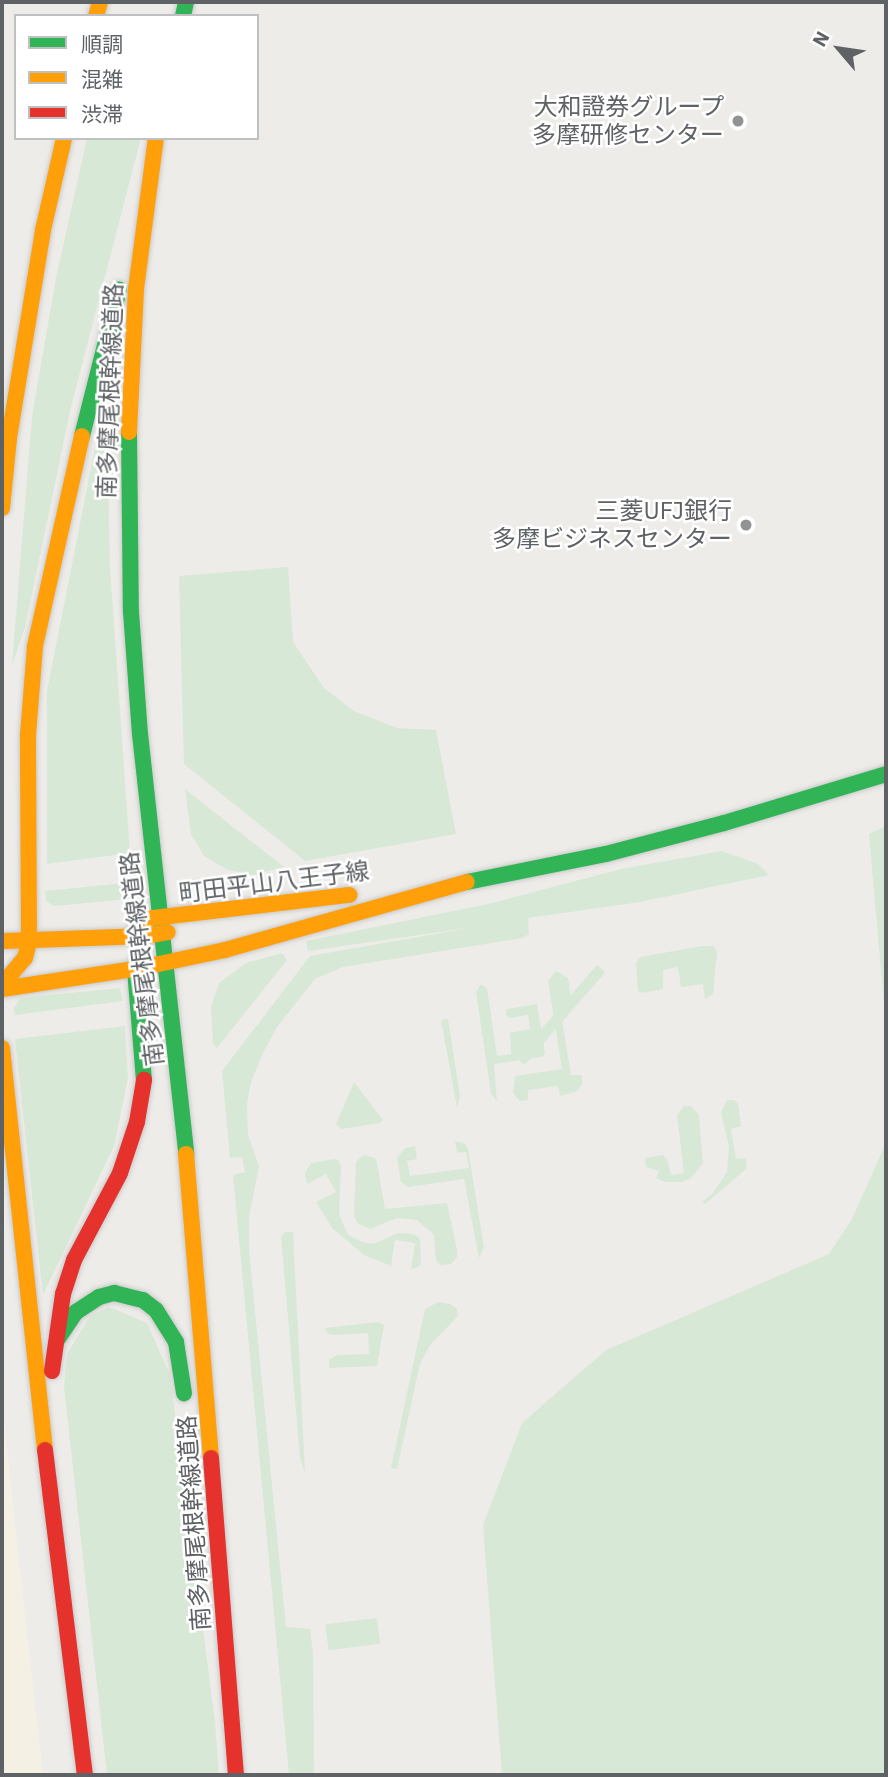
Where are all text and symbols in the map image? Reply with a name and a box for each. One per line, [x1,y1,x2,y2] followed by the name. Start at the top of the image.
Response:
[14,14,259,140] legend
[804,14,874,84] north arrow
[807,27,834,51] text: N
[81,30,123,58] text: 順調
[81,65,123,93] text: 混雑
[532,93,724,149] place label: 大和證券グループ 多摩研修センター
[81,100,123,128] text: 渋滞
[730,113,746,129] marker: 大和證券グループ 多摩研修センター
[92,283,128,499] street label: 南多摩尾根幹線道路
[492,497,732,553] place label: 三菱UFJ銀行 多摩ビジネスセンター
[738,517,754,533] marker: 三菱UFJ銀行 多摩ビジネスセンター
[115,850,169,1068] street label: 南多摩尾根幹線道路
[177,856,371,908] street label: 町田平山八王子線
[172,1414,216,1632] street label: 南多摩尾根幹線道路

